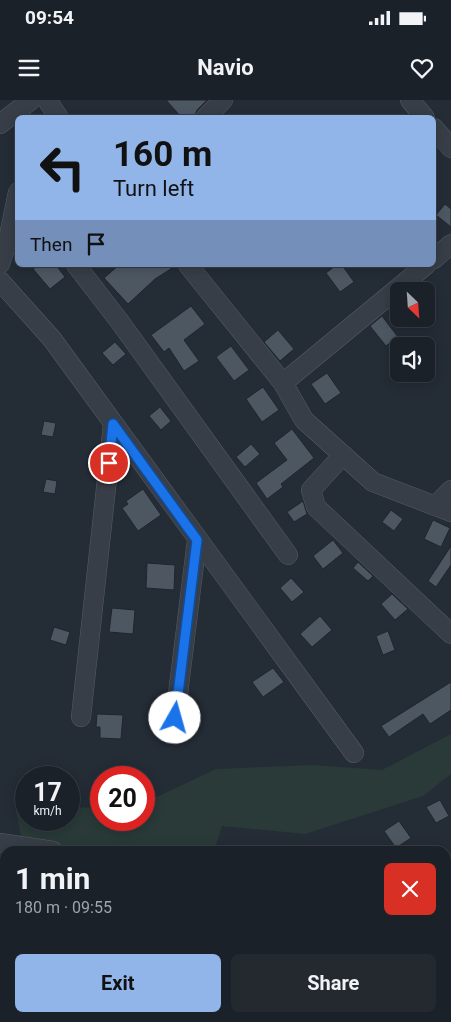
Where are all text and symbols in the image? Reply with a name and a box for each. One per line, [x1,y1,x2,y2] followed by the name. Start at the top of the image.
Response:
[25,6,74,29] text: 09:54
[15,54,43,82] icon: menu
[408,54,436,82] icon: heart
[197,55,254,80] text: Navio
[113,134,212,175] text: 160 m
[30,135,95,200] icon: left
[113,176,194,201] text: Turn left
[82,230,110,258] icon: arrive
[30,233,72,256] text: Then
[390,282,435,328] north arrow
[390,282,435,382] map controls
[390,337,435,382] button: sound
[88,442,130,484] pin
[95,449,123,477] icon: arrive
[148,691,200,743] position arrow
[90,766,155,831] speed limit sign: 20
[33,778,62,807] text: 17
[33,804,62,818] text: km/h
[15,861,90,896] text: 1 min
[384,863,436,915] button: close
[15,898,112,917] text: 180 m · 09:55
[15,954,221,1012] button: Exit
[231,954,436,1012] button: Share

